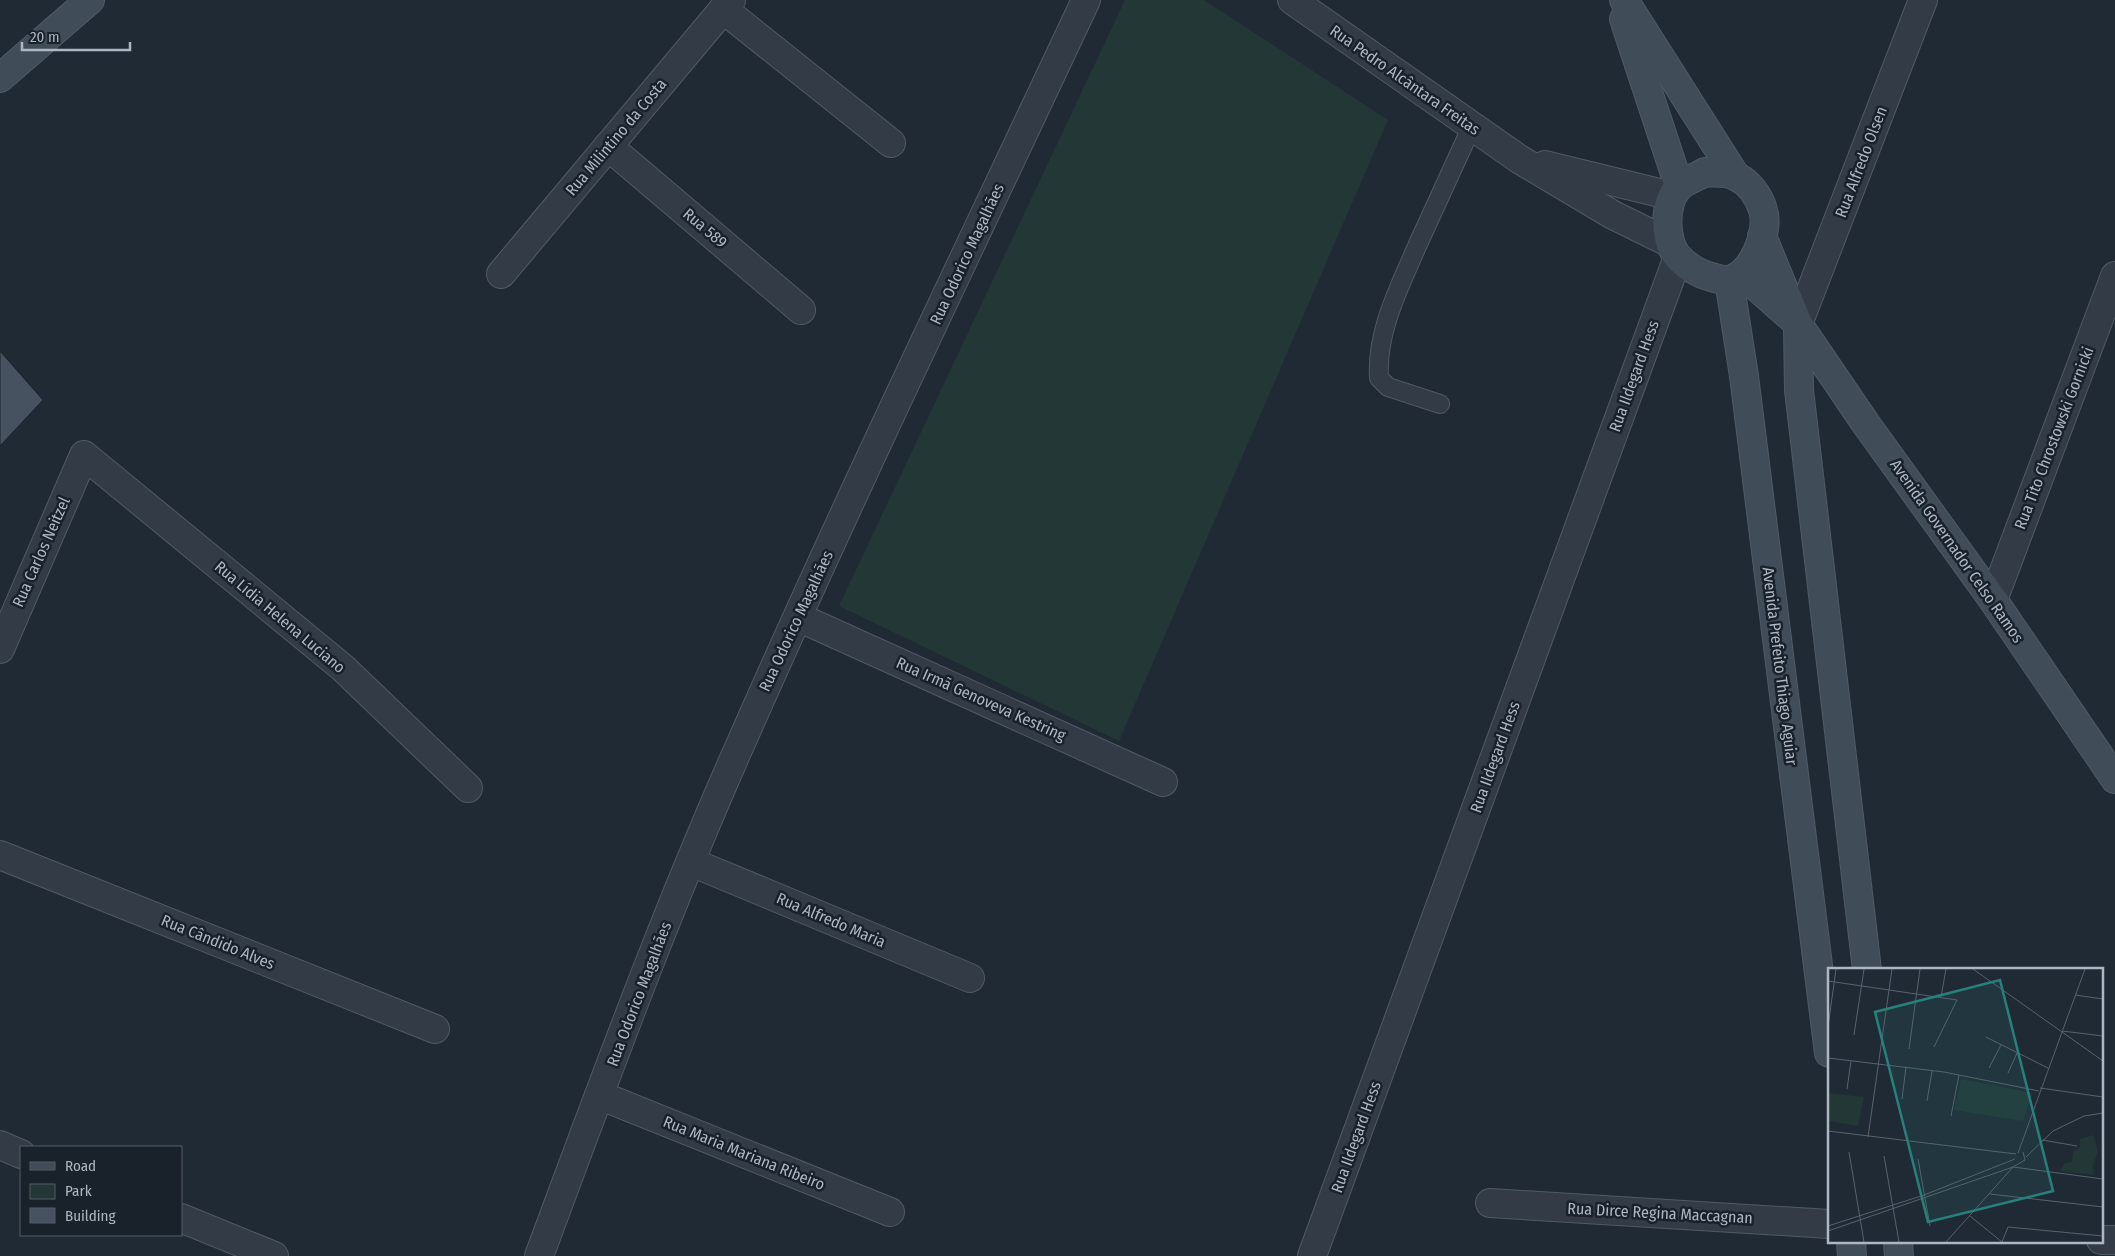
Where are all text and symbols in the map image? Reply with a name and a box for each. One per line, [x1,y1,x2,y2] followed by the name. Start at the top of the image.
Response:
[22,20,130,52] scale bar
[1326,21,1484,139] street label: Rua Pedro Alcântara Freitas
[30,28,60,46] text: 20 m
[562,75,671,199] street label: Rua Milintino da Costa
[1831,104,1891,220] street label: Rua Alfredo Olsen
[926,180,1008,327] street label: Rua Odorico Magalhães
[679,204,731,252] street label: Rua 589
[1605,318,1663,434] street label: Rua Ildegard Hess
[2010,344,2098,532] street label: Rua Tito Chrostowski Gornicki
[1886,456,2028,647] street label: Avenida Governador Celso Ramos
[8,494,74,610] street label: Rua Carlos Neitzel
[755,547,837,694] street label: Rua Odorico Magalhães
[211,557,349,677] street label: Rua Lídia Helena Luciano
[1758,566,1802,767] street label: Avenida Prefeito Thiago Aguiar
[893,653,1069,745] street label: Rua Irmã Genoveva Kestring
[1466,699,1524,815] street label: Rua Ildegard Hess
[774,888,889,952] street label: Rua Alfredo Maria
[159,911,278,973] street label: Rua Cândido Alves
[603,919,675,1069] street label: Rua Odorico Magalhães
[1828,968,2102,1244] inset map
[1327,1079,1385,1195] street label: Rua Ildegard Hess
[660,1112,828,1194] street label: Rua Maria Mariana Ribeiro
[20,1146,182,1236] legend
[65,1157,96,1175] text: Road
[65,1182,92,1200] text: Park
[1567,1199,1753,1227] street label: Rua Dirce Regina Maccagnan
[65,1207,116,1225] text: Building

